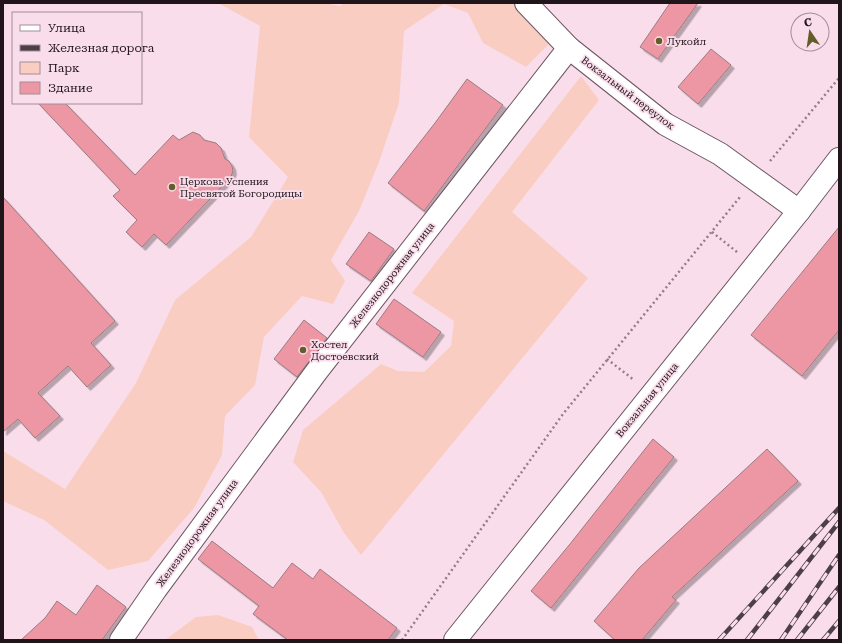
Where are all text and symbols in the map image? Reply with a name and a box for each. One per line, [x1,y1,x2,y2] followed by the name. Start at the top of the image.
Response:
[12,12,142,104] legend
[790,12,830,52] north arrow
[803,15,813,30] text: С
[48,21,86,35] text: Улица
[654,36,664,46] marker: Лукойл
[667,36,706,47] place label: Лукойл
[48,41,155,55] text: Железная дорога
[579,54,677,132] street label: Вокзальный переулок
[48,61,80,75] text: Парк
[48,81,93,95] text: Здание
[180,176,302,199] place label: Церковь Успения Пресвятой Богородицы
[167,182,177,192] marker: Церковь Успения Пресвятой Богородицы
[348,220,437,330] street label: Железнодорожная улица
[311,339,379,362] place label: Хостел Достоевский
[298,345,308,355] marker: Хостел Достоевский
[614,360,681,439] street label: Вокзальная улица
[154,477,240,589] street label: Железнодорожная улица

